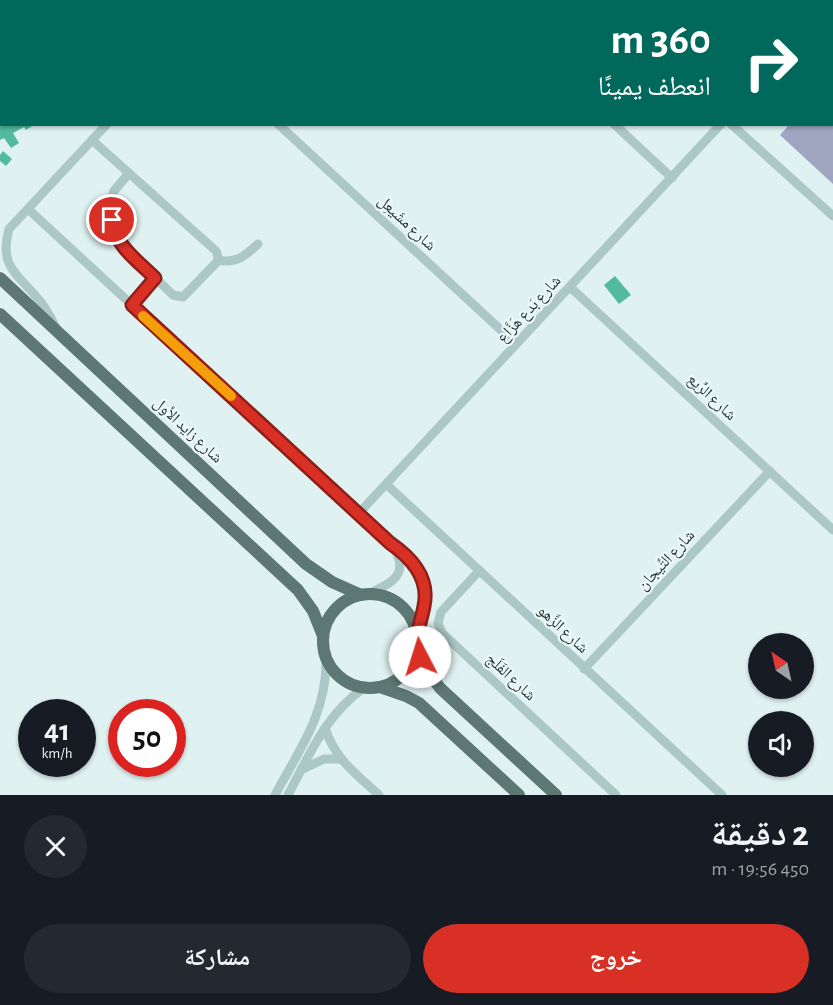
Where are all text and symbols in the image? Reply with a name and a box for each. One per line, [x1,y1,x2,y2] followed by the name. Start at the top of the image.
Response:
[610,19,711,61] text: 360 m
[732,24,810,102] icon: right
[598,73,711,100] text: انعطف يمينًا
[374,192,439,255] street label: شارع مشَيعِل
[86,194,137,245] pin
[95,203,128,236] icon: arrive
[494,272,565,347] street label: شارع بَدع هَزَّاع
[683,370,740,425] street label: شارع الرِّيع
[149,394,226,467] street label: شارع زايد الأول
[634,527,699,595] street label: شارع التِّيجان
[533,602,592,658] street label: شارع الزَّهو
[388,625,452,689] position arrow
[748,633,814,699] north arrow
[748,633,814,777] map controls
[482,650,539,705] street label: شارع الفَلَج
[108,699,186,777] speed limit sign: 50
[748,711,814,777] button: sound
[44,716,70,746] text: 41
[42,746,72,761] text: km/h
[24,815,87,878] button: close
[711,816,809,852] text: 2 دقيقة
[711,859,809,879] text: 450 m · 19:56
[24,924,411,993] button: مشاركة
[423,924,809,993] button: خروج

